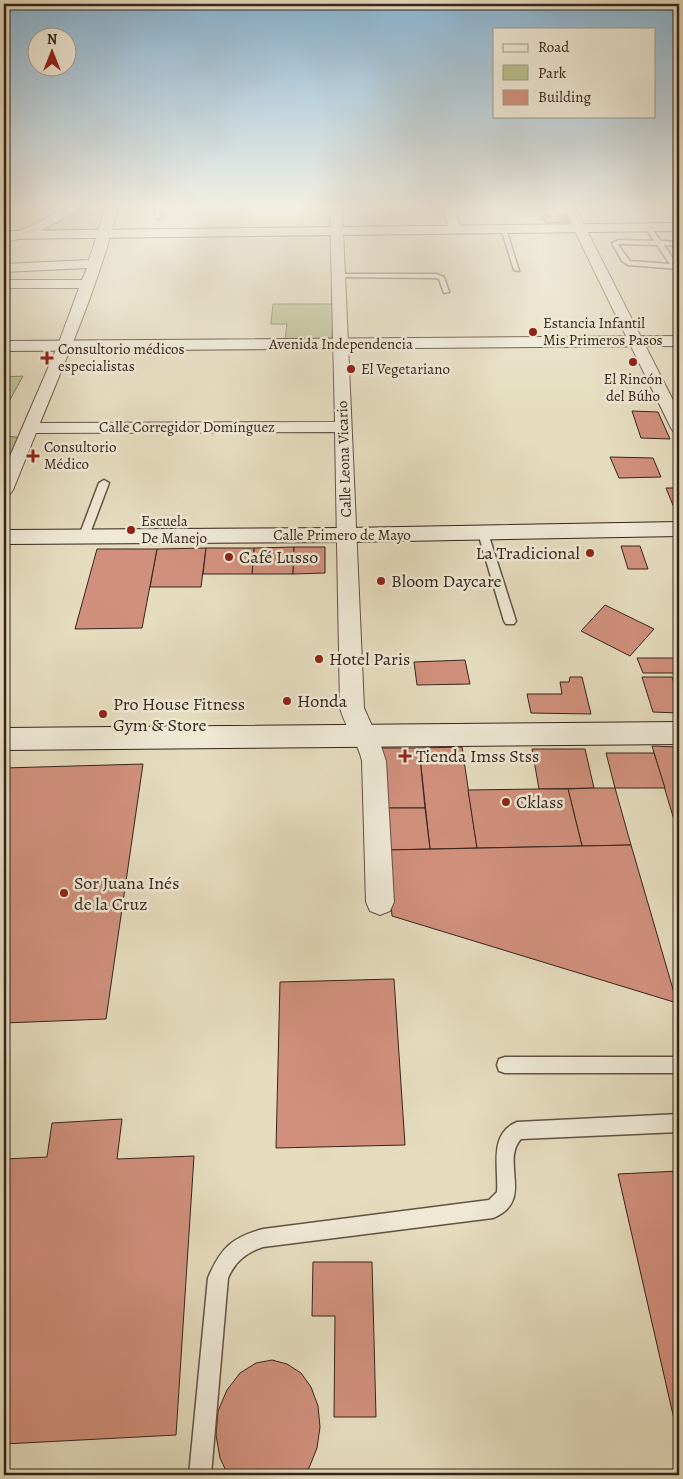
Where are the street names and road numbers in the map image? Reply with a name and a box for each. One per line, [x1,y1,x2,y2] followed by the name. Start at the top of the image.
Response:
[268,334,413,354] street label: Avenida Independencia
[332,400,356,518] street label: Calle Leona Vicario
[99,417,275,437] street label: Calle Corregidor Domínguez
[273,525,411,545] street label: Calle Primero de Mayo

